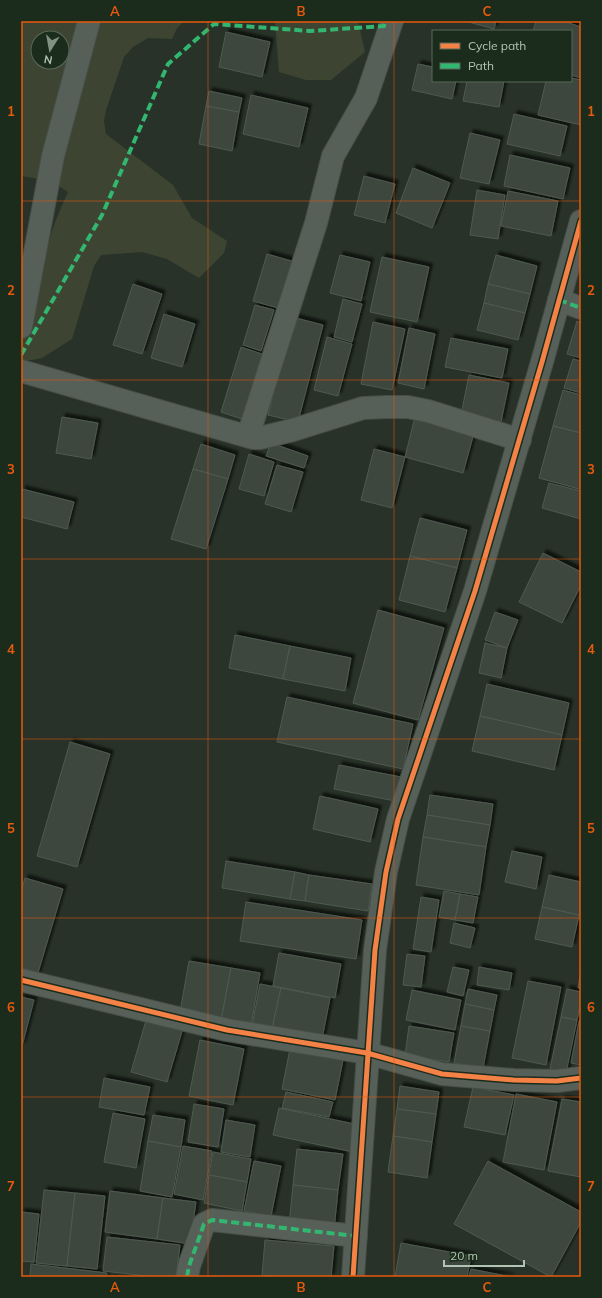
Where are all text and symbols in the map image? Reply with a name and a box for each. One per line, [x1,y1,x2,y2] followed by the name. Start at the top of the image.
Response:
[110,3,120,19] text: A
[297,3,306,19] text: B
[483,3,492,19] text: C
[30,30,70,70] north arrow
[432,30,572,82] legend
[468,38,526,53] text: Cycle path
[43,52,54,67] text: N
[468,58,494,73] text: Path
[7,103,15,119] text: 1
[587,103,595,119] text: 1
[7,282,15,298] text: 2
[587,282,595,298] text: 2
[7,461,15,477] text: 3
[587,461,595,477] text: 3
[7,641,15,657] text: 4
[587,641,595,657] text: 4
[7,820,15,836] text: 5
[587,820,595,836] text: 5
[7,999,15,1015] text: 6
[587,999,595,1015] text: 6
[7,1178,15,1194] text: 7
[587,1178,595,1194] text: 7
[444,1242,524,1268] scale bar
[450,1248,478,1263] text: 20 m
[110,1279,120,1295] text: A
[297,1279,306,1295] text: B
[483,1279,492,1295] text: C

